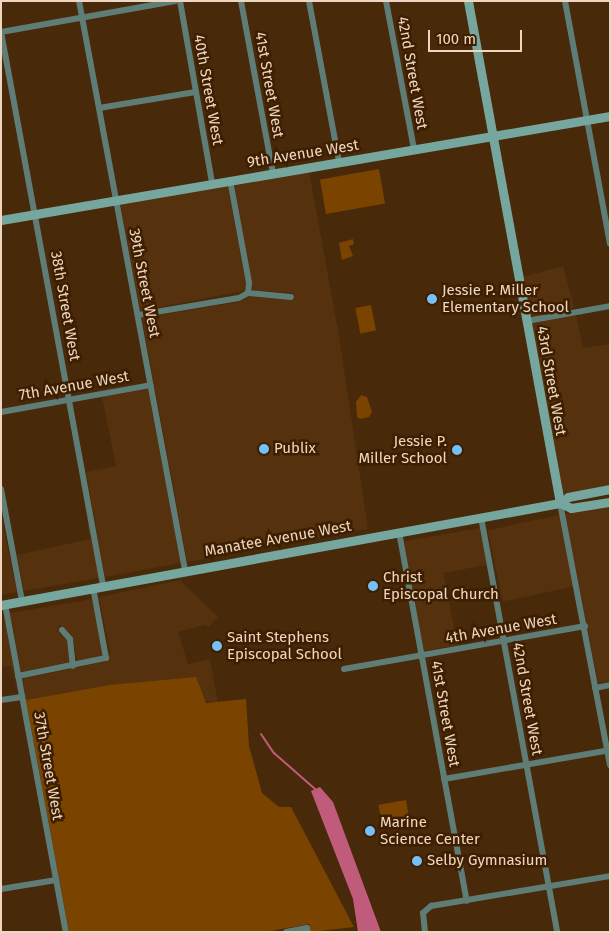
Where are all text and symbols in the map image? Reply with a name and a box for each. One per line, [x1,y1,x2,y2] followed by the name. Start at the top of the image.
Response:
[393,15,431,131] street label: 42nd Street West
[431,20,525,52] scale bar
[436,30,476,48] text: 100 m
[251,31,287,139] street label: 41st Street West
[189,33,227,147] street label: 40th Street West
[246,136,360,172] street label: 9th Avenue West
[125,227,163,339] street label: 39th Street West
[46,250,84,362] street label: 38th Street West
[442,281,569,316] place label: Jessie P. Miller Elementary School
[426,293,438,305] marker: Jessie P. Miller Elementary School
[532,325,570,437] street label: 43rd Street West
[18,367,130,405] street label: 7th Avenue West
[358,432,447,467] place label: Jessie P. Miller School
[274,440,316,458] place label: Publix
[258,443,270,455] marker: Publix
[451,444,463,456] marker: Jessie P. Miller School
[203,517,353,561] street label: Manatee Avenue West
[383,568,499,603] place label: Christ Episcopal Church
[367,580,379,592] marker: Christ Episcopal Church
[444,610,558,648] street label: 4th Avenue West
[227,628,342,663] place label: Saint Stephens Episcopal School
[211,640,223,652] marker: Saint Stephens Episcopal School
[508,641,546,757] street label: 42nd Street West
[427,660,463,768] street label: 41st Street West
[30,710,66,822] street label: 37th Street West
[380,813,480,848] place label: Marine Science Center
[364,825,376,837] marker: Marine Science Center
[427,852,547,870] place label: Selby Gymnasium
[411,855,423,867] marker: Selby Gymnasium

